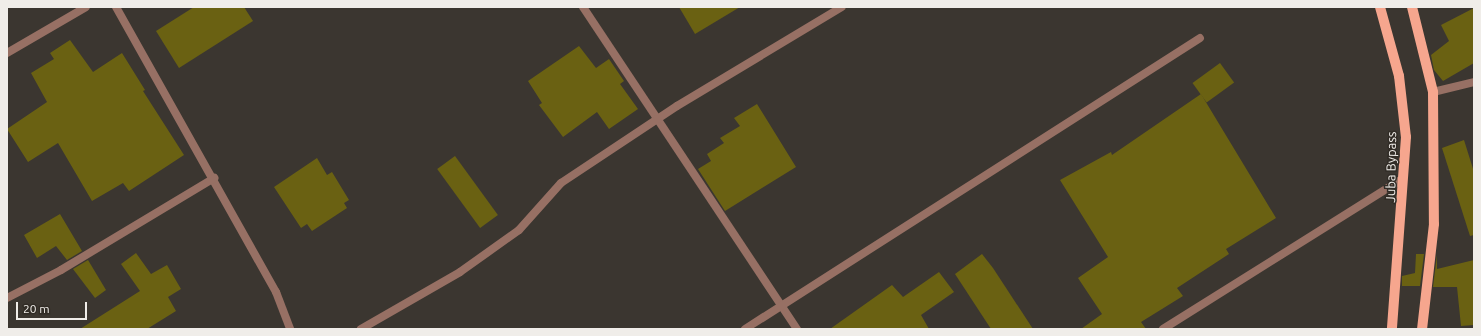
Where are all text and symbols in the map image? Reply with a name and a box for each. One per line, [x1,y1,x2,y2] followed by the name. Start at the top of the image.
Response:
[1383,131,1399,203] street label: Juba Bypass
[18,294,89,320] scale bar
[23,302,50,315] text: 20 m

